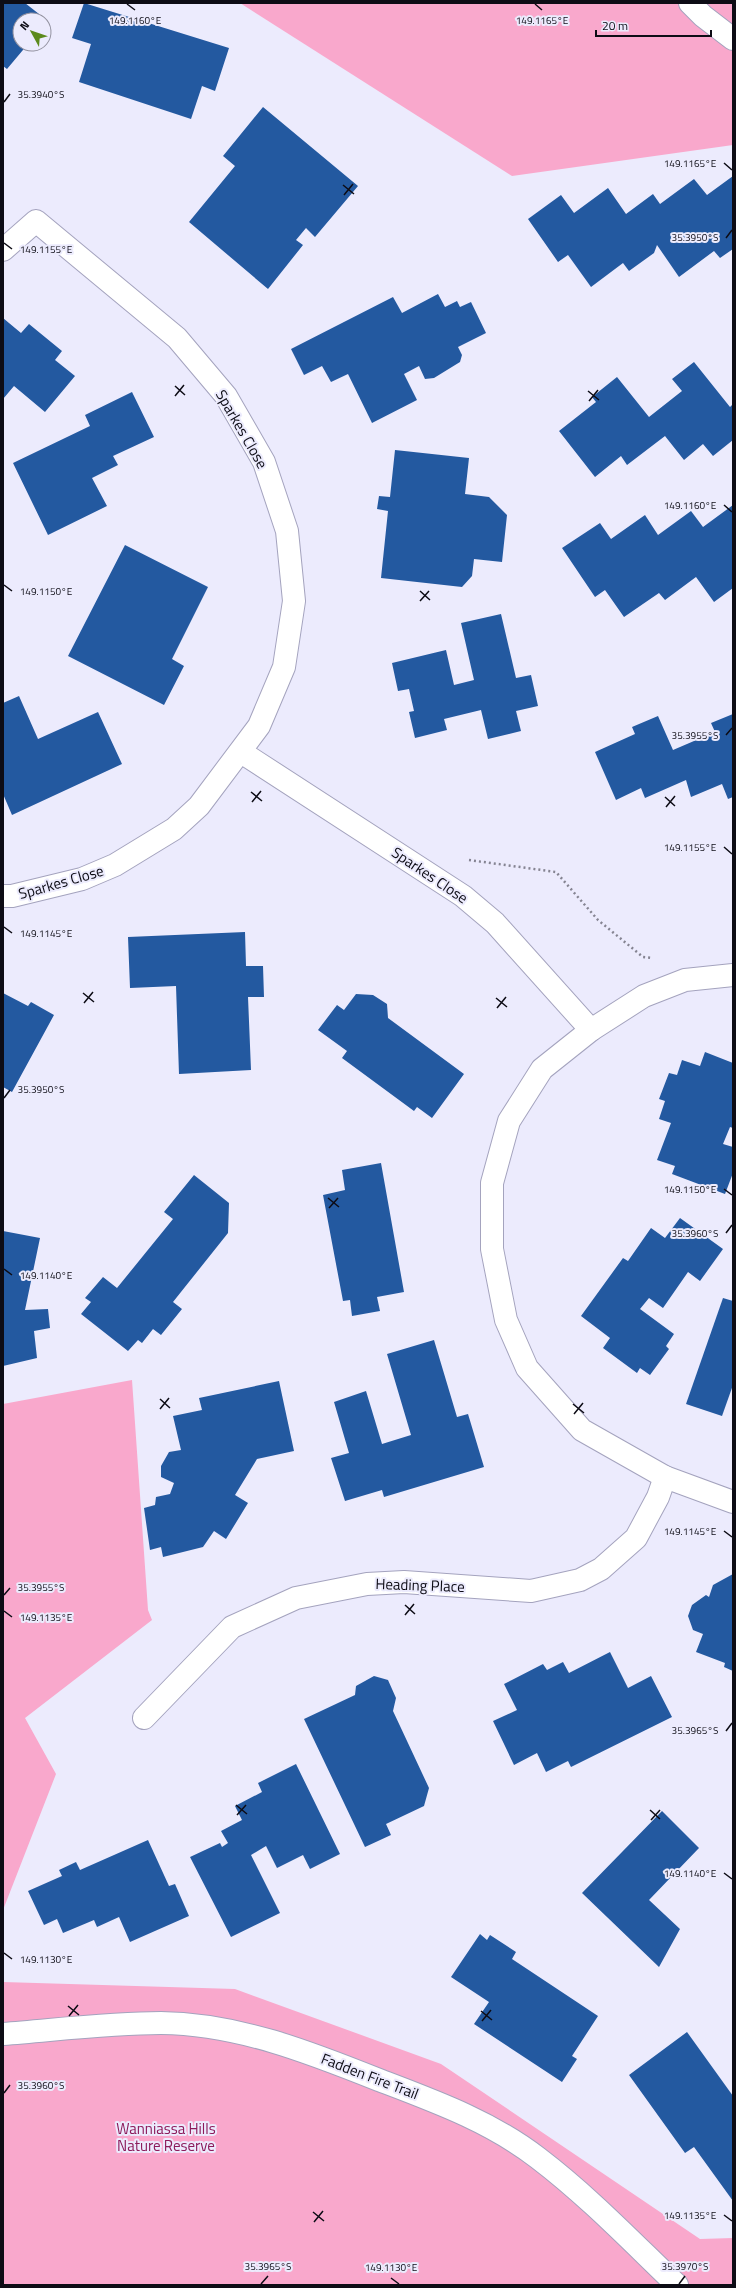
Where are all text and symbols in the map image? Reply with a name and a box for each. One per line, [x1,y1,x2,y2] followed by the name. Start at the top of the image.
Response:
[12,12,52,52] north arrow
[596,12,711,38] scale bar
[109,13,162,28] text: 149.1160°E
[516,13,569,28] text: 149.1165°E
[602,16,628,35] text: 20 m
[16,18,33,34] text: N
[18,87,64,102] text: 35.3940°S
[664,156,717,171] text: 149.1165°E
[672,230,718,245] text: 35.3950°S
[20,242,73,257] text: 149.1155°E
[210,385,274,473] street label: Sparkes Close
[664,498,717,513] text: 149.1160°E
[20,584,73,599] text: 149.1150°E
[672,728,718,743] text: 35.3955°S
[664,840,717,855] text: 149.1155°E
[387,841,473,909] street label: Sparkes Close
[16,859,106,905] street label: Sparkes Close
[20,926,73,941] text: 149.1145°E
[18,1082,64,1097] text: 35.3950°S
[664,1182,717,1197] text: 149.1150°E
[672,1226,718,1241] text: 35.3960°S
[20,1268,73,1283] text: 149.1140°E
[664,1524,717,1539] text: 149.1145°E
[375,1572,465,1598] street label: Heading Place
[18,1580,64,1595] text: 35.3955°S
[20,1610,73,1625] text: 149.1135°E
[672,1723,718,1738] text: 35.3965°S
[664,1866,717,1881] text: 149.1140°E
[20,1952,73,1967] text: 149.1130°E
[318,2047,422,2105] street label: Fadden Fire Trail
[18,2078,64,2093] text: 35.3960°S
[116,2117,216,2157] park label: Wanniassa Hills Nature Reserve
[664,2208,717,2223] text: 149.1135°E
[245,2259,291,2274] text: 35.3965°S
[662,2259,708,2274] text: 35.3970°S
[365,2260,418,2275] text: 149.1130°E

